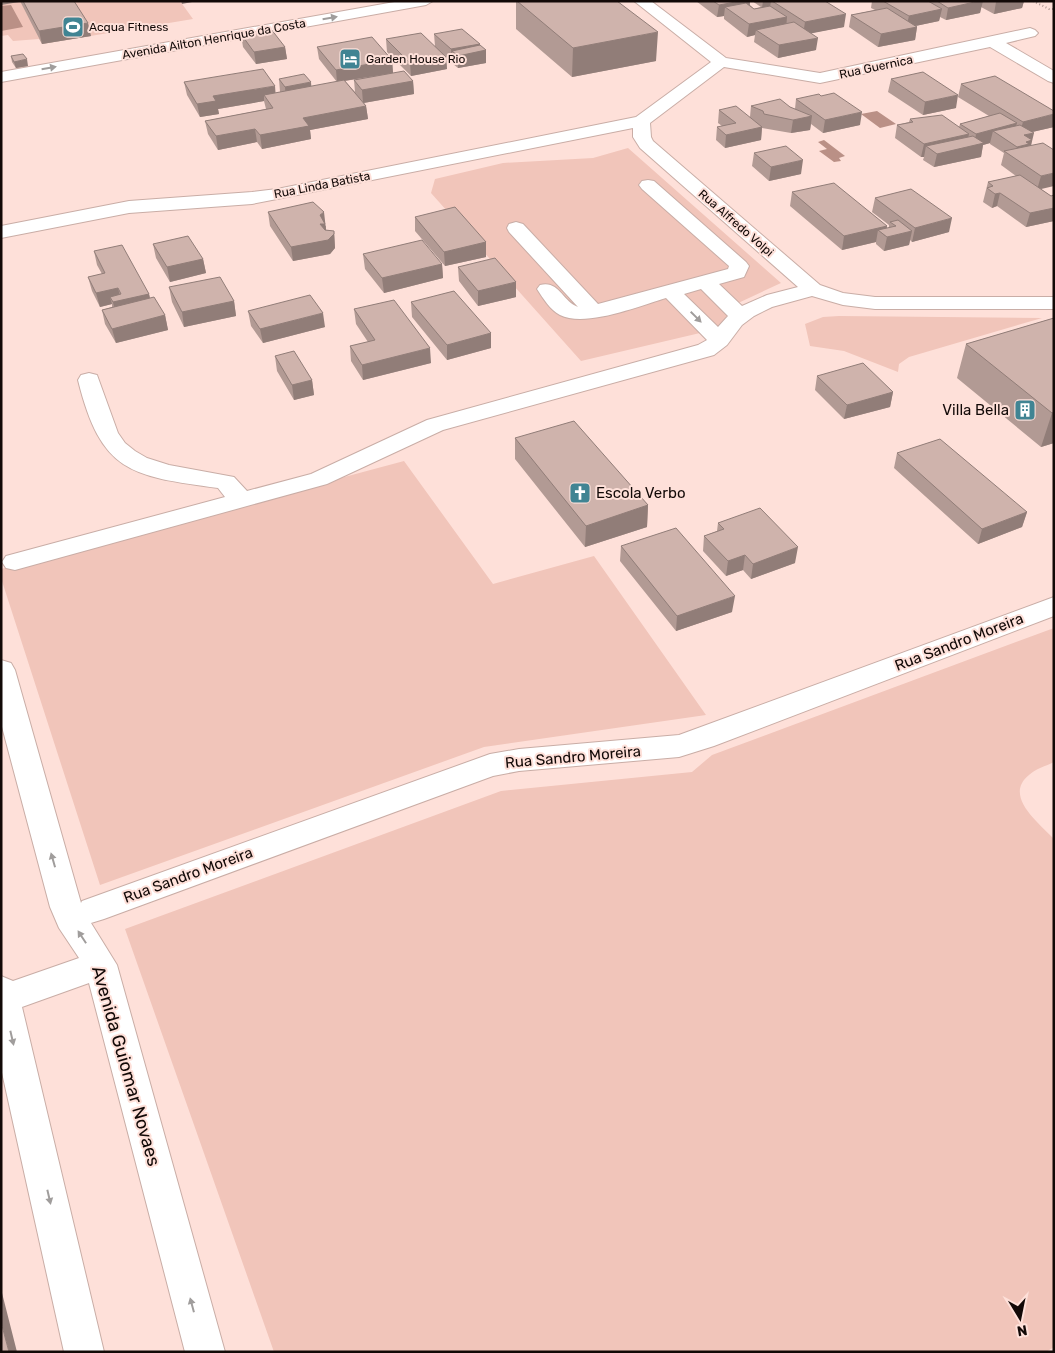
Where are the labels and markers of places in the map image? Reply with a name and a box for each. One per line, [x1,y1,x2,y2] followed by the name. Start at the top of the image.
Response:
[61,15,85,39] sports icon: Acqua Fitness
[89,20,168,34] place label: Acqua Fitness
[338,47,362,71] hotel icon: Garden House Rio
[366,52,466,66] place label: Garden House Rio
[1013,398,1037,422] building icon: Villa Bella
[942,401,1009,419] place label: Villa Bella
[568,481,592,505] church icon: Escola Verbo
[596,484,686,502] place label: Escola Verbo

